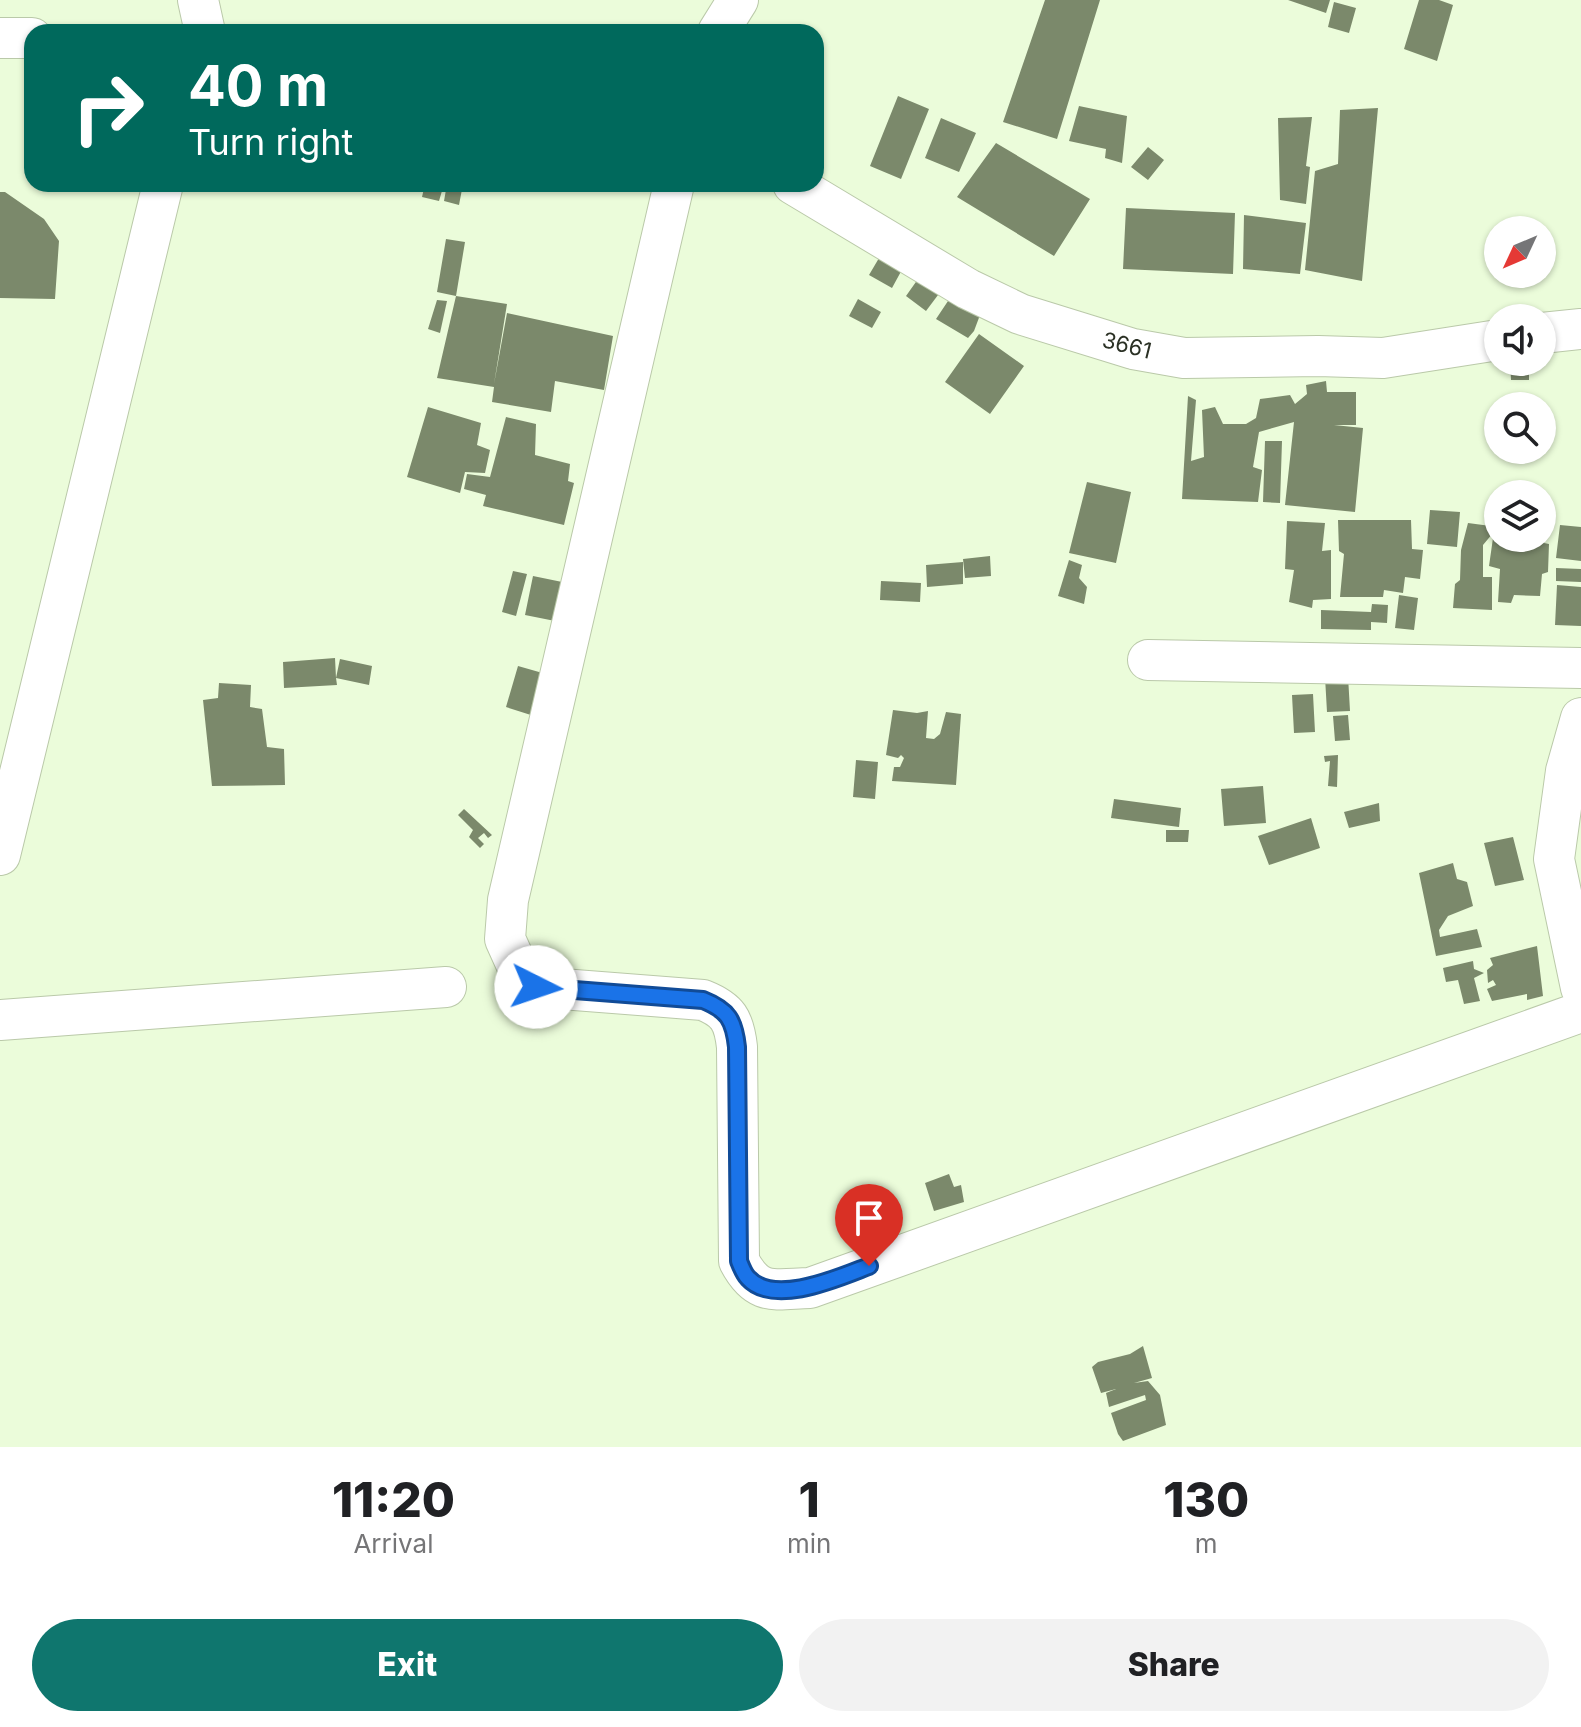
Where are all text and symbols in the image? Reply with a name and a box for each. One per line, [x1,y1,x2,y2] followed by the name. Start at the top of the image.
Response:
[188,52,328,120] text: 40 m
[56,56,160,160] icon: right
[188,120,353,164] text: Turn right
[1484,216,1556,288] north arrow
[1484,216,1556,552] map controls
[1484,304,1556,376] button: sound
[1100,326,1154,364] street label: 3661
[1484,392,1556,464] button: search
[1484,480,1556,552] button: layers
[494,945,578,1029] position arrow
[835,1184,903,1266] pin
[847,1196,891,1240] icon: arrive
[332,1470,455,1529] text: 11:20
[799,1470,820,1529] text: 1
[1163,1470,1249,1529] text: 130
[353,1528,433,1559] text: Arrival
[787,1528,831,1559] text: min
[1195,1528,1218,1559] text: m
[32,1619,783,1711] button: Exit
[799,1619,1549,1711] button: Share

